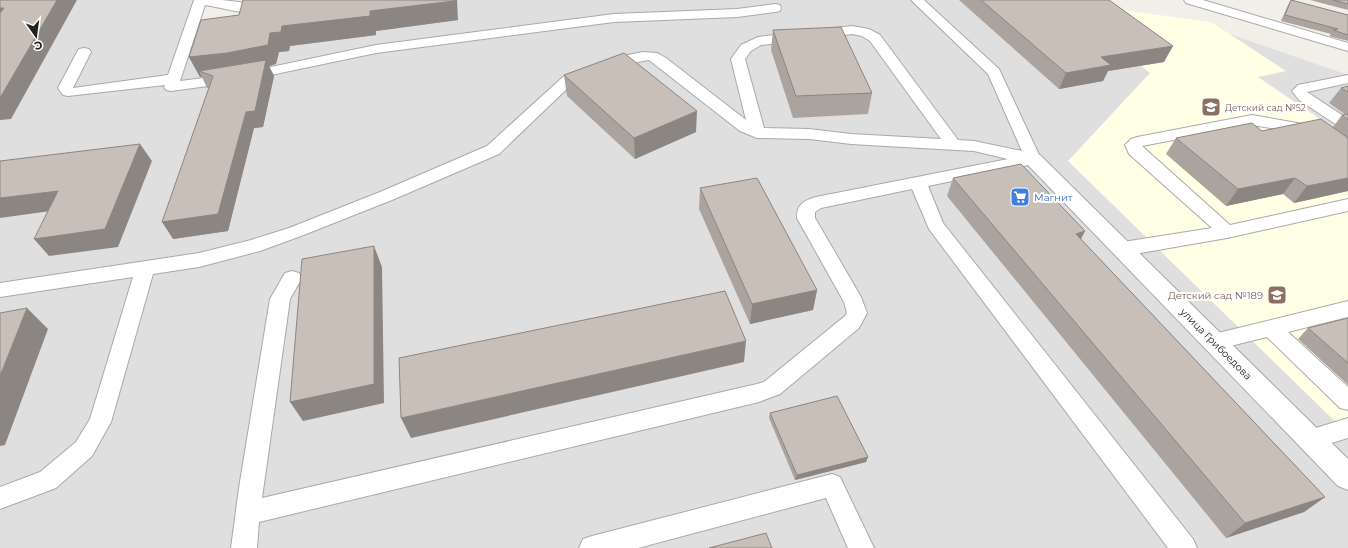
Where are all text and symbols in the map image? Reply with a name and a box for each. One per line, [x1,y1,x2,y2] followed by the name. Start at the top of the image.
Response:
[16,16,56,56] north arrow
[33,38,44,53] text: С
[1200,96,1222,118] school or university icon: Детский сад №52
[1225,102,1306,113] place label: Детский сад №52
[1009,186,1031,208] supermarket icon: Магнит
[1034,191,1073,204] place label: Магнит
[1266,284,1288,306] school or university icon: Детский сад №189
[1168,289,1263,302] place label: Детский сад №189
[1177,305,1255,383] street label: улица Грибоедова

